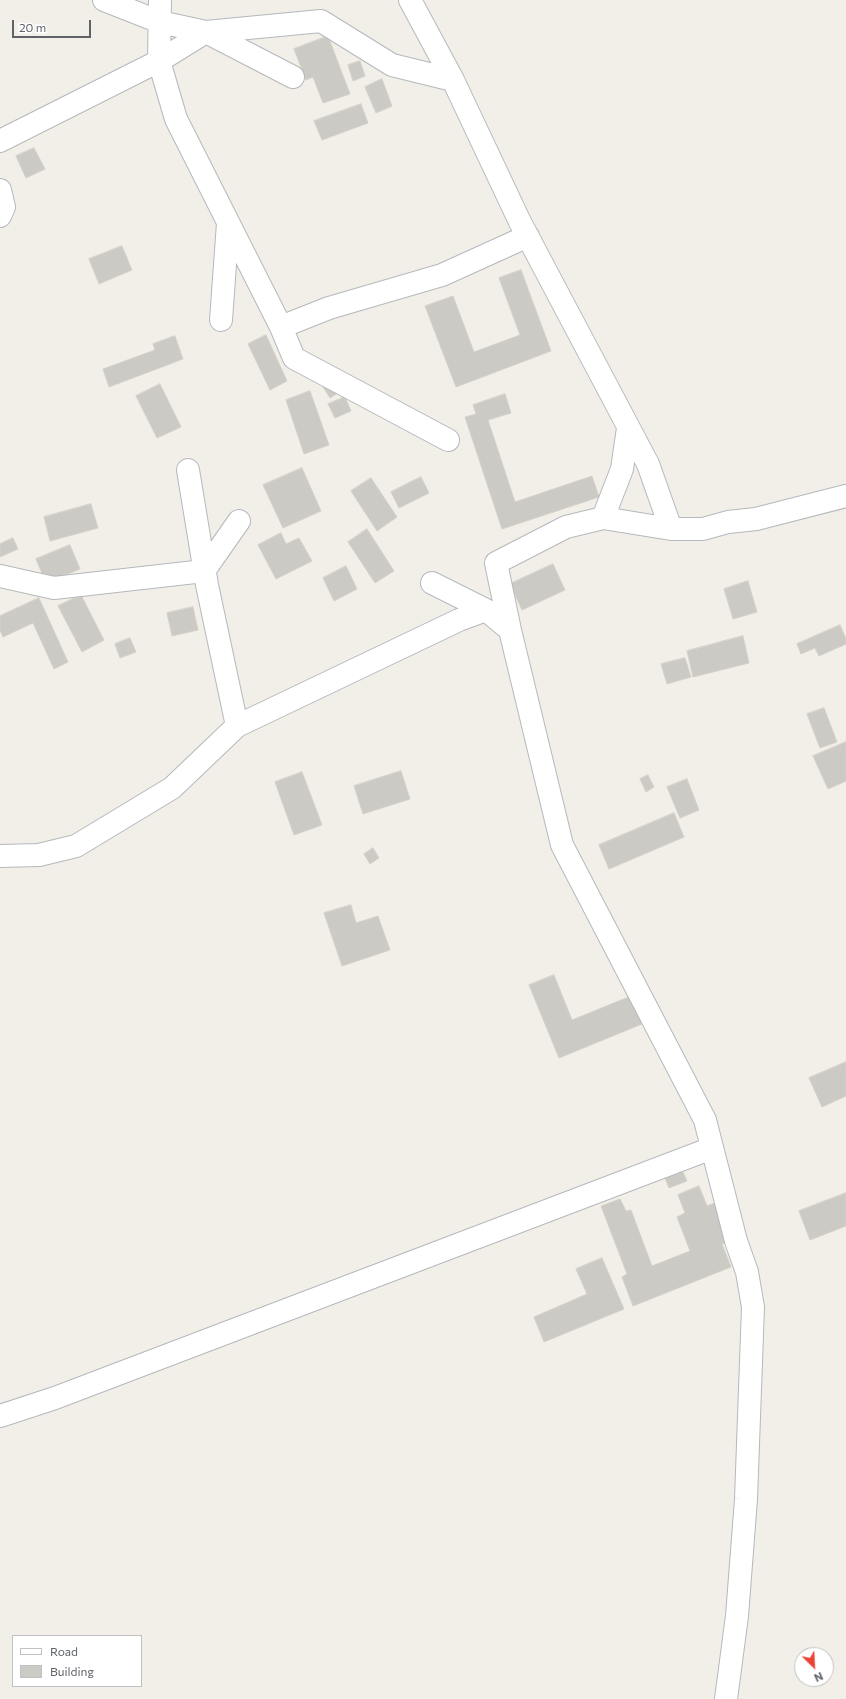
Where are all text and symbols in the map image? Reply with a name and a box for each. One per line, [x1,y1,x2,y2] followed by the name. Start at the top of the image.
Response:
[14,12,93,38] scale bar
[19,20,46,34] text: 20 m
[12,1635,142,1687] legend
[50,1644,78,1658] text: Road
[794,1647,834,1687] north arrow
[50,1664,94,1678] text: Building
[812,1670,825,1685] text: N

